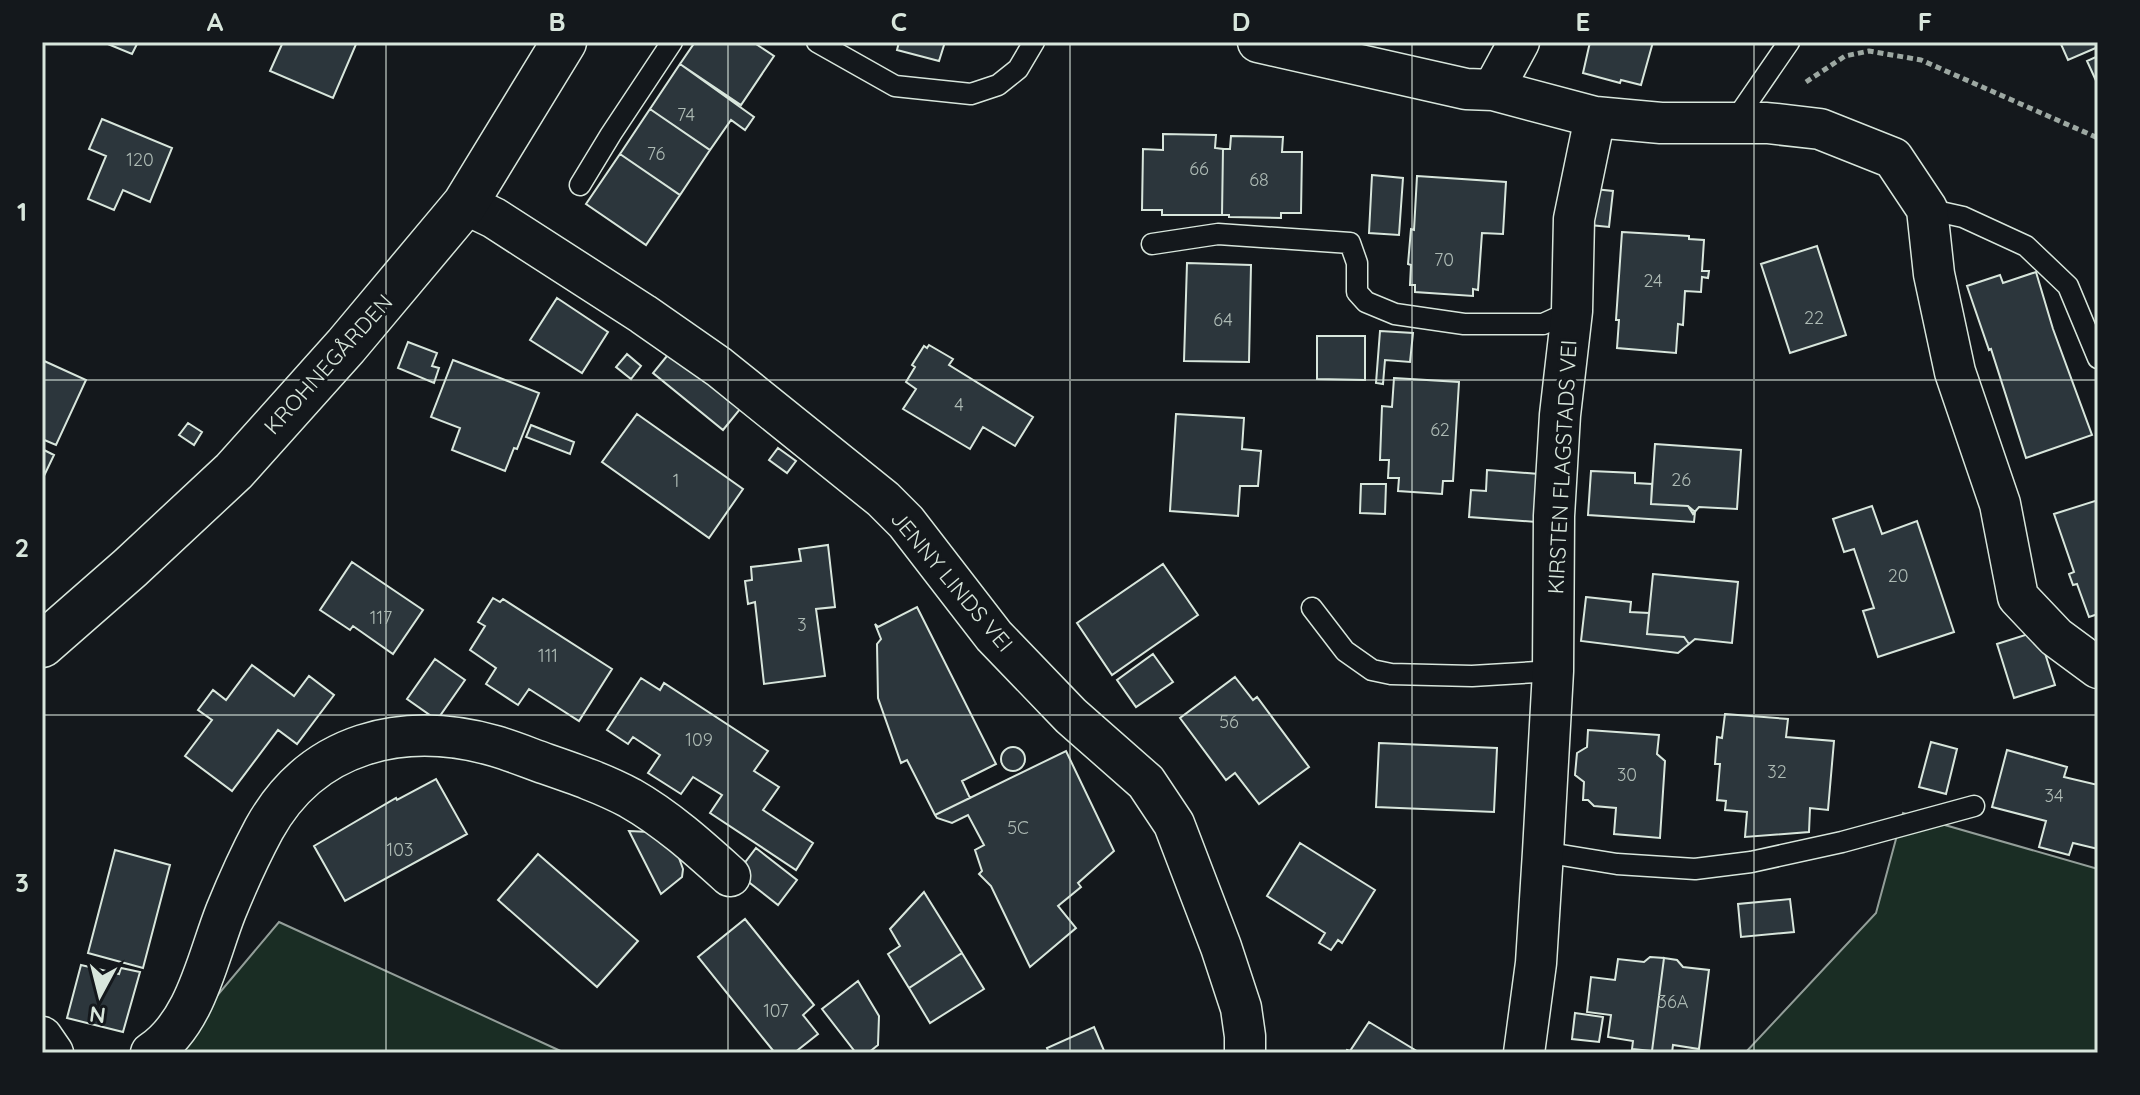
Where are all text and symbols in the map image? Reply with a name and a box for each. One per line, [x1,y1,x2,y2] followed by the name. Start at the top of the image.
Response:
[207,5,224,38] text: A
[548,5,566,38] text: B
[891,5,907,38] text: C
[1232,5,1250,38] text: D
[1576,5,1590,38] text: E
[1918,5,1932,38] text: F
[677,103,695,126] house number: 74
[647,142,665,165] house number: 76
[126,148,154,171] house number: 120
[1189,157,1209,180] house number: 66
[1249,168,1269,191] house number: 68
[17,195,27,228] text: 1
[1434,248,1454,271] house number: 70
[1643,269,1663,292] house number: 24
[258,288,398,440] street label: KROHNEGÅRDEN
[1804,306,1824,329] house number: 22
[1213,308,1233,331] house number: 64
[1541,339,1583,595] street label: KIRSTEN FLAGSTADS VEI
[954,393,964,416] house number: 4
[1430,418,1450,441] house number: 62
[1671,468,1691,491] house number: 26
[673,469,679,492] house number: 1
[885,505,1019,657] street label: JENNY LINDS VEI
[15,531,29,564] text: 2
[1888,564,1908,587] house number: 20
[370,606,392,629] house number: 117
[797,613,807,636] house number: 3
[538,644,558,667] house number: 111
[1219,710,1239,733] house number: 56
[685,728,713,751] house number: 109
[1767,760,1787,783] house number: 32
[1617,763,1637,786] house number: 30
[2045,784,2063,807] house number: 34
[1007,816,1029,839] house number: 5C
[387,838,413,861] house number: 103
[15,866,29,899] text: 3
[60,955,140,1035] north arrow
[1658,990,1689,1013] house number: 36A
[763,999,789,1022] house number: 107
[88,1000,107,1030] text: N

